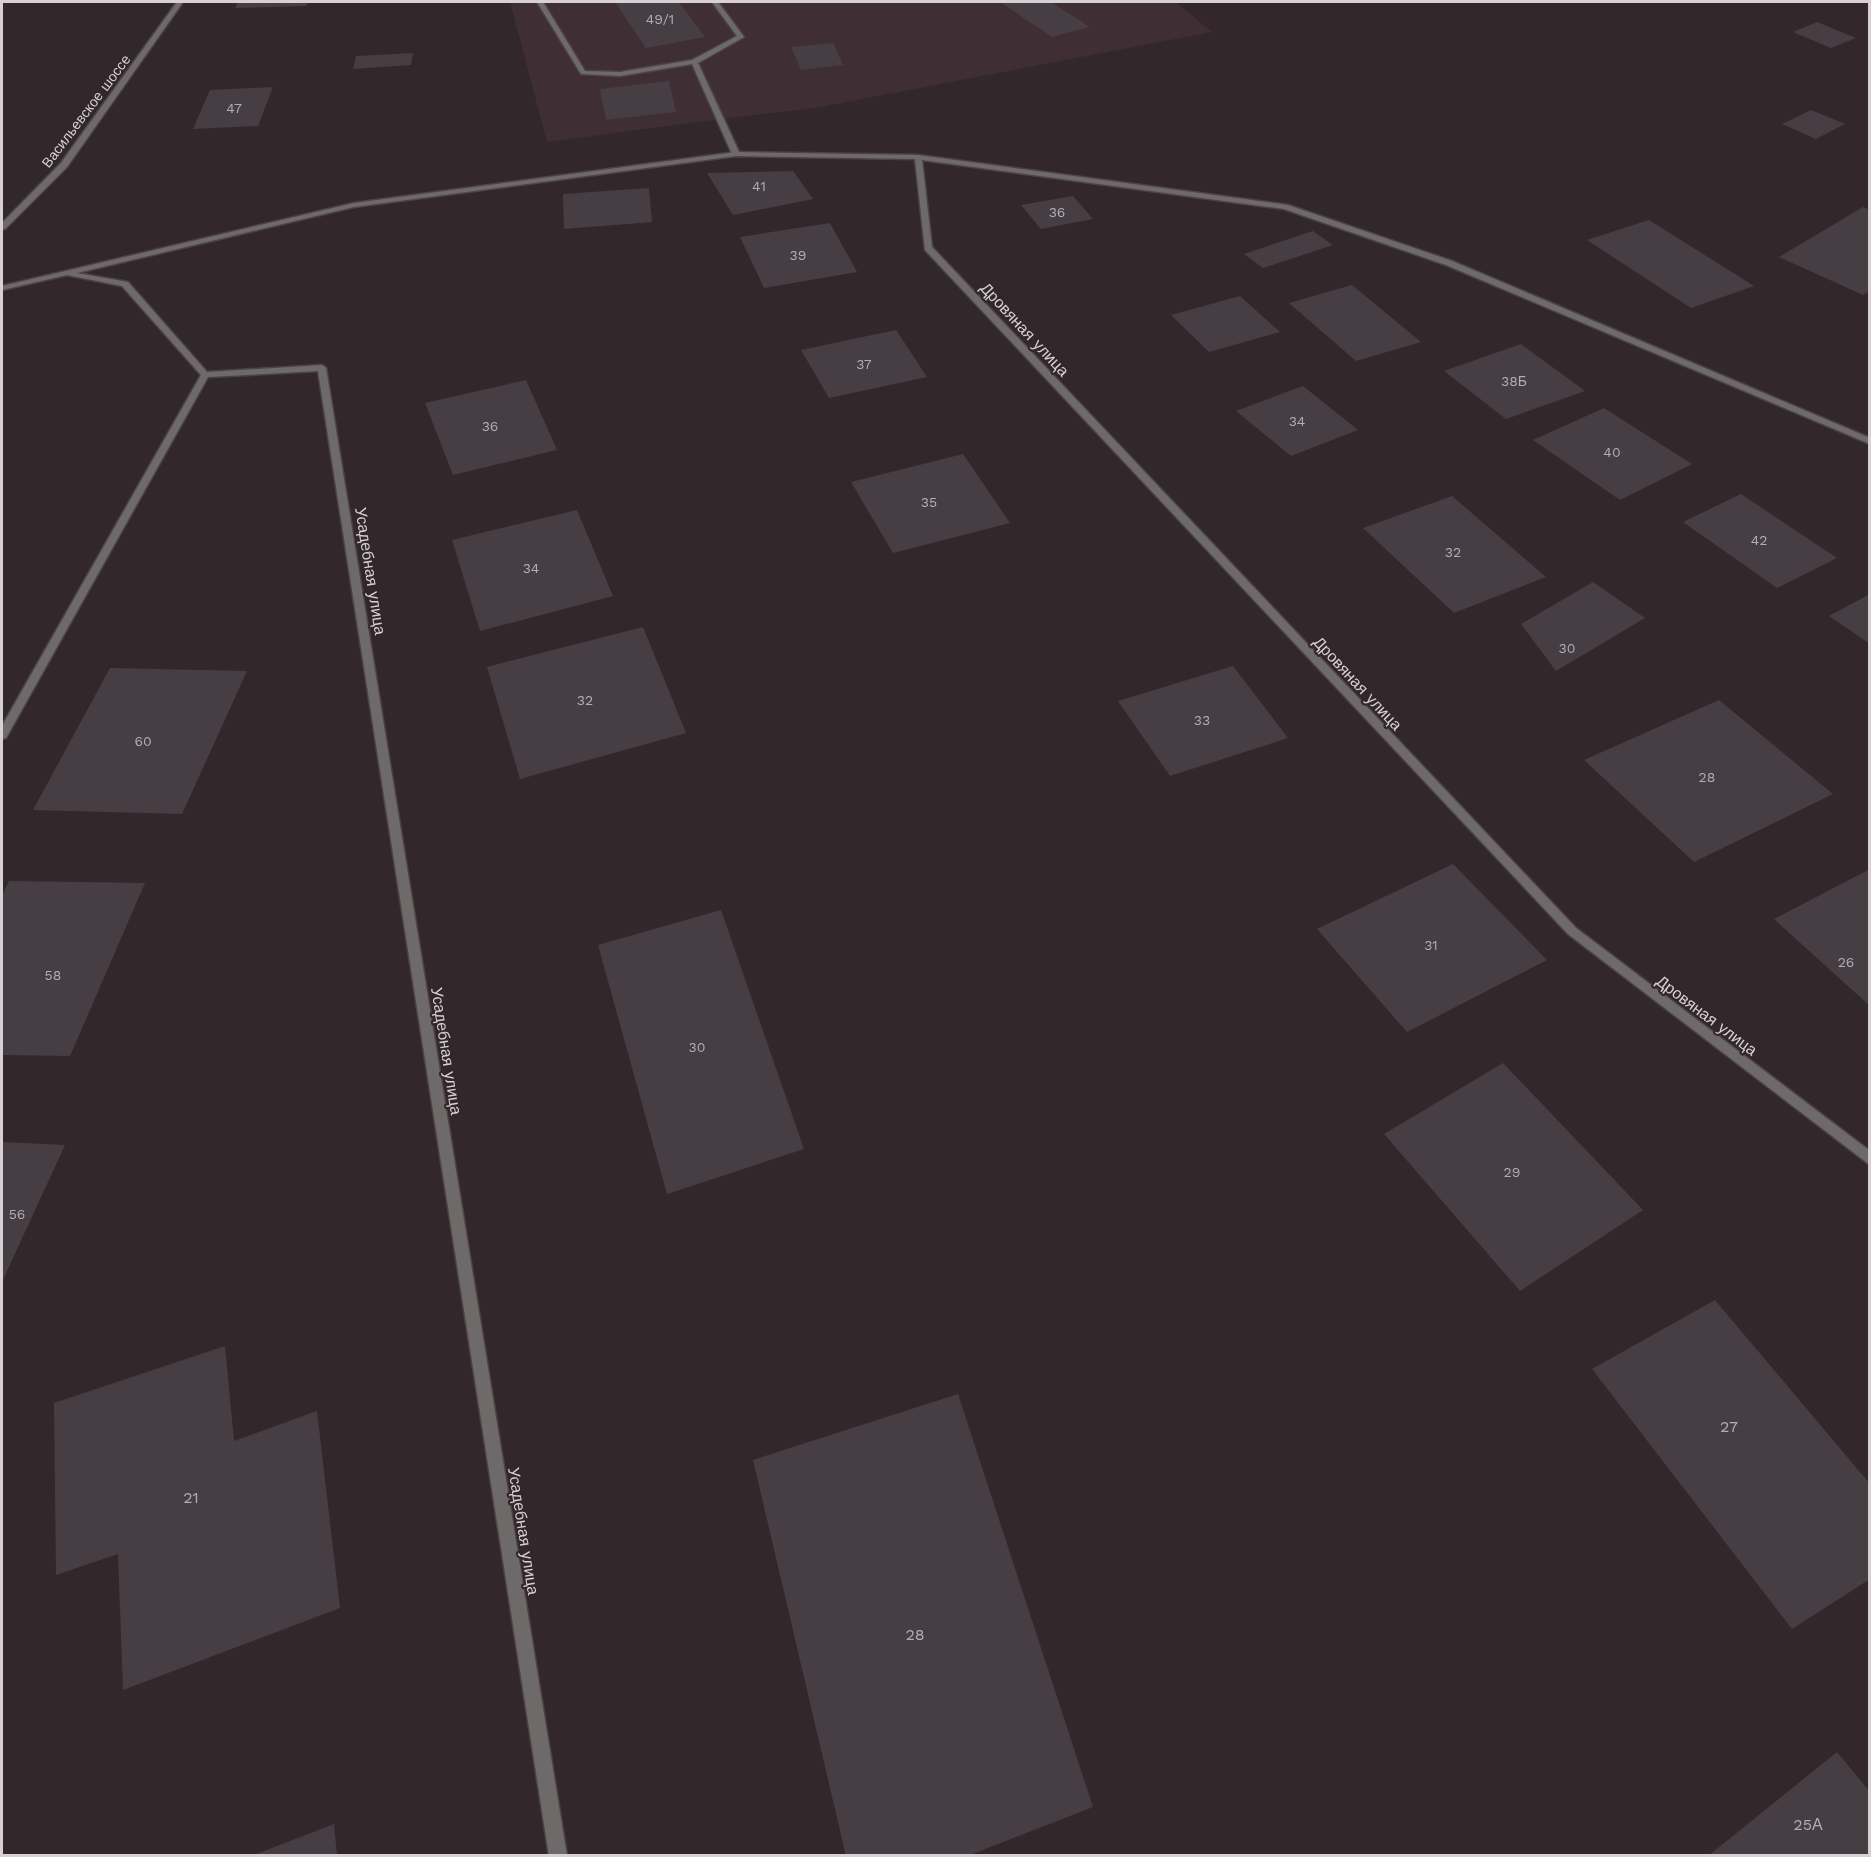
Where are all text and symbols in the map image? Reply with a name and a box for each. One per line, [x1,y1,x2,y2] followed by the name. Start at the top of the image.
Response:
[646,11,674,27] house number: 49/1
[38,51,134,170] street label: Васильевское шоссе
[226,100,242,116] house number: 47
[752,178,766,194] house number: 41
[1049,204,1065,220] house number: 36
[790,247,806,263] house number: 39
[976,278,1073,380] street label: Дровяная улица
[856,356,872,372] house number: 37
[1501,373,1527,389] house number: 38Б
[1289,413,1305,429] house number: 34
[482,418,498,434] house number: 36
[1603,444,1621,460] house number: 40
[921,494,937,510] house number: 35
[351,506,390,636] street label: Усадебная улица
[1751,532,1767,548] house number: 42
[1445,544,1461,560] house number: 32
[523,560,539,576] house number: 34
[1309,632,1406,734] street label: Дровяная улица
[1559,640,1575,656] house number: 30
[577,692,593,708] house number: 32
[1194,712,1210,728] house number: 33
[134,733,152,749] house number: 60
[1699,769,1715,785] house number: 28
[1424,937,1438,953] house number: 31
[1838,954,1854,970] house number: 26
[45,967,61,983] house number: 58
[1652,971,1761,1060] street label: Дровяная улица
[427,986,466,1116] street label: Усадебная улица
[689,1039,705,1055] house number: 30
[1504,1164,1520,1180] house number: 29
[9,1206,25,1222] house number: 56
[1720,1417,1738,1436] house number: 27
[504,1466,543,1596] street label: Усадебная улица
[183,1488,199,1507] house number: 21
[905,1625,925,1644] house number: 28
[1793,1815,1823,1834] house number: 25А

